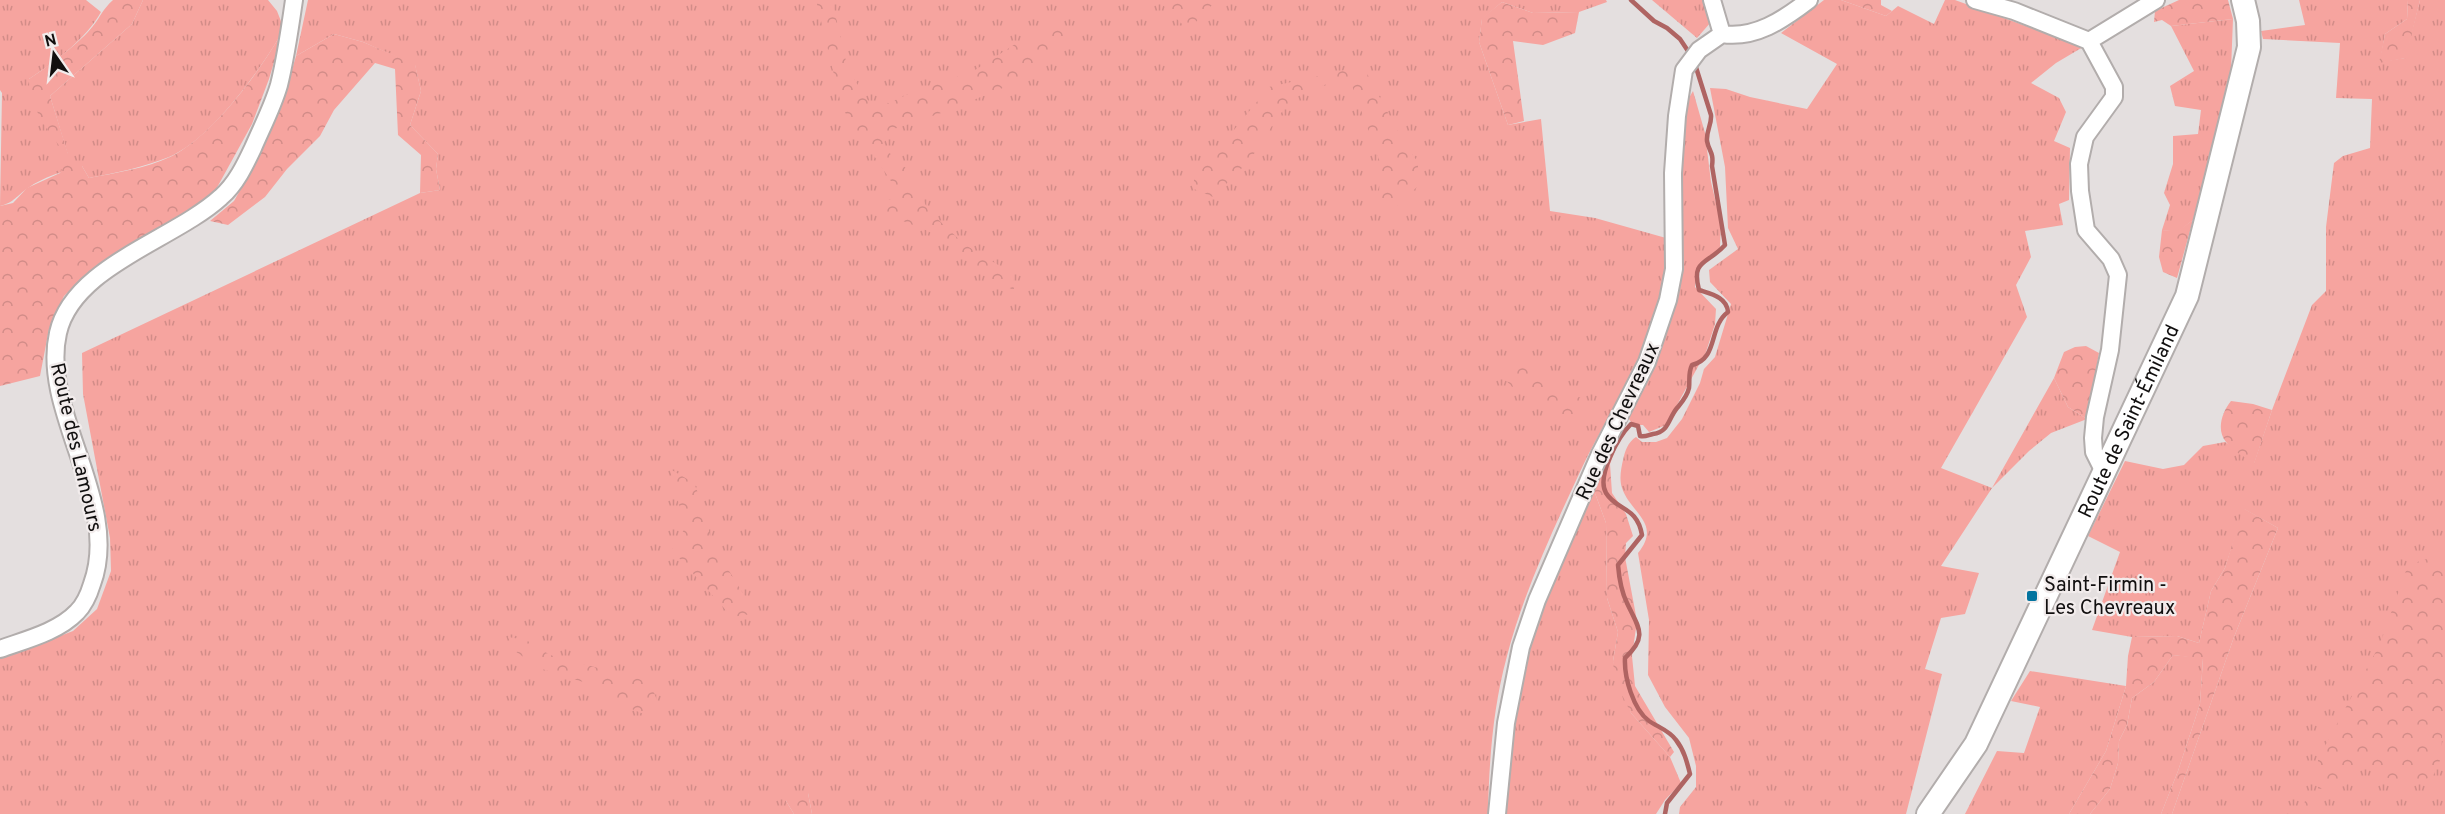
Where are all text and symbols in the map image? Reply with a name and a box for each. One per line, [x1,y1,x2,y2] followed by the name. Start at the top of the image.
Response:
[24,24,84,84] north arrow
[43,30,59,52] text: N
[2073,321,2187,523] street label: Route de Saint-Émiland
[1571,339,1667,505] street label: Rue des Chevreaux
[43,360,107,534] street label: Route des Lamours
[2044,573,2175,622] place label: Saint-Firmin - Les Chevreaux
[2025,589,2039,603] marker: Saint-Firmin - Les Chevreaux

